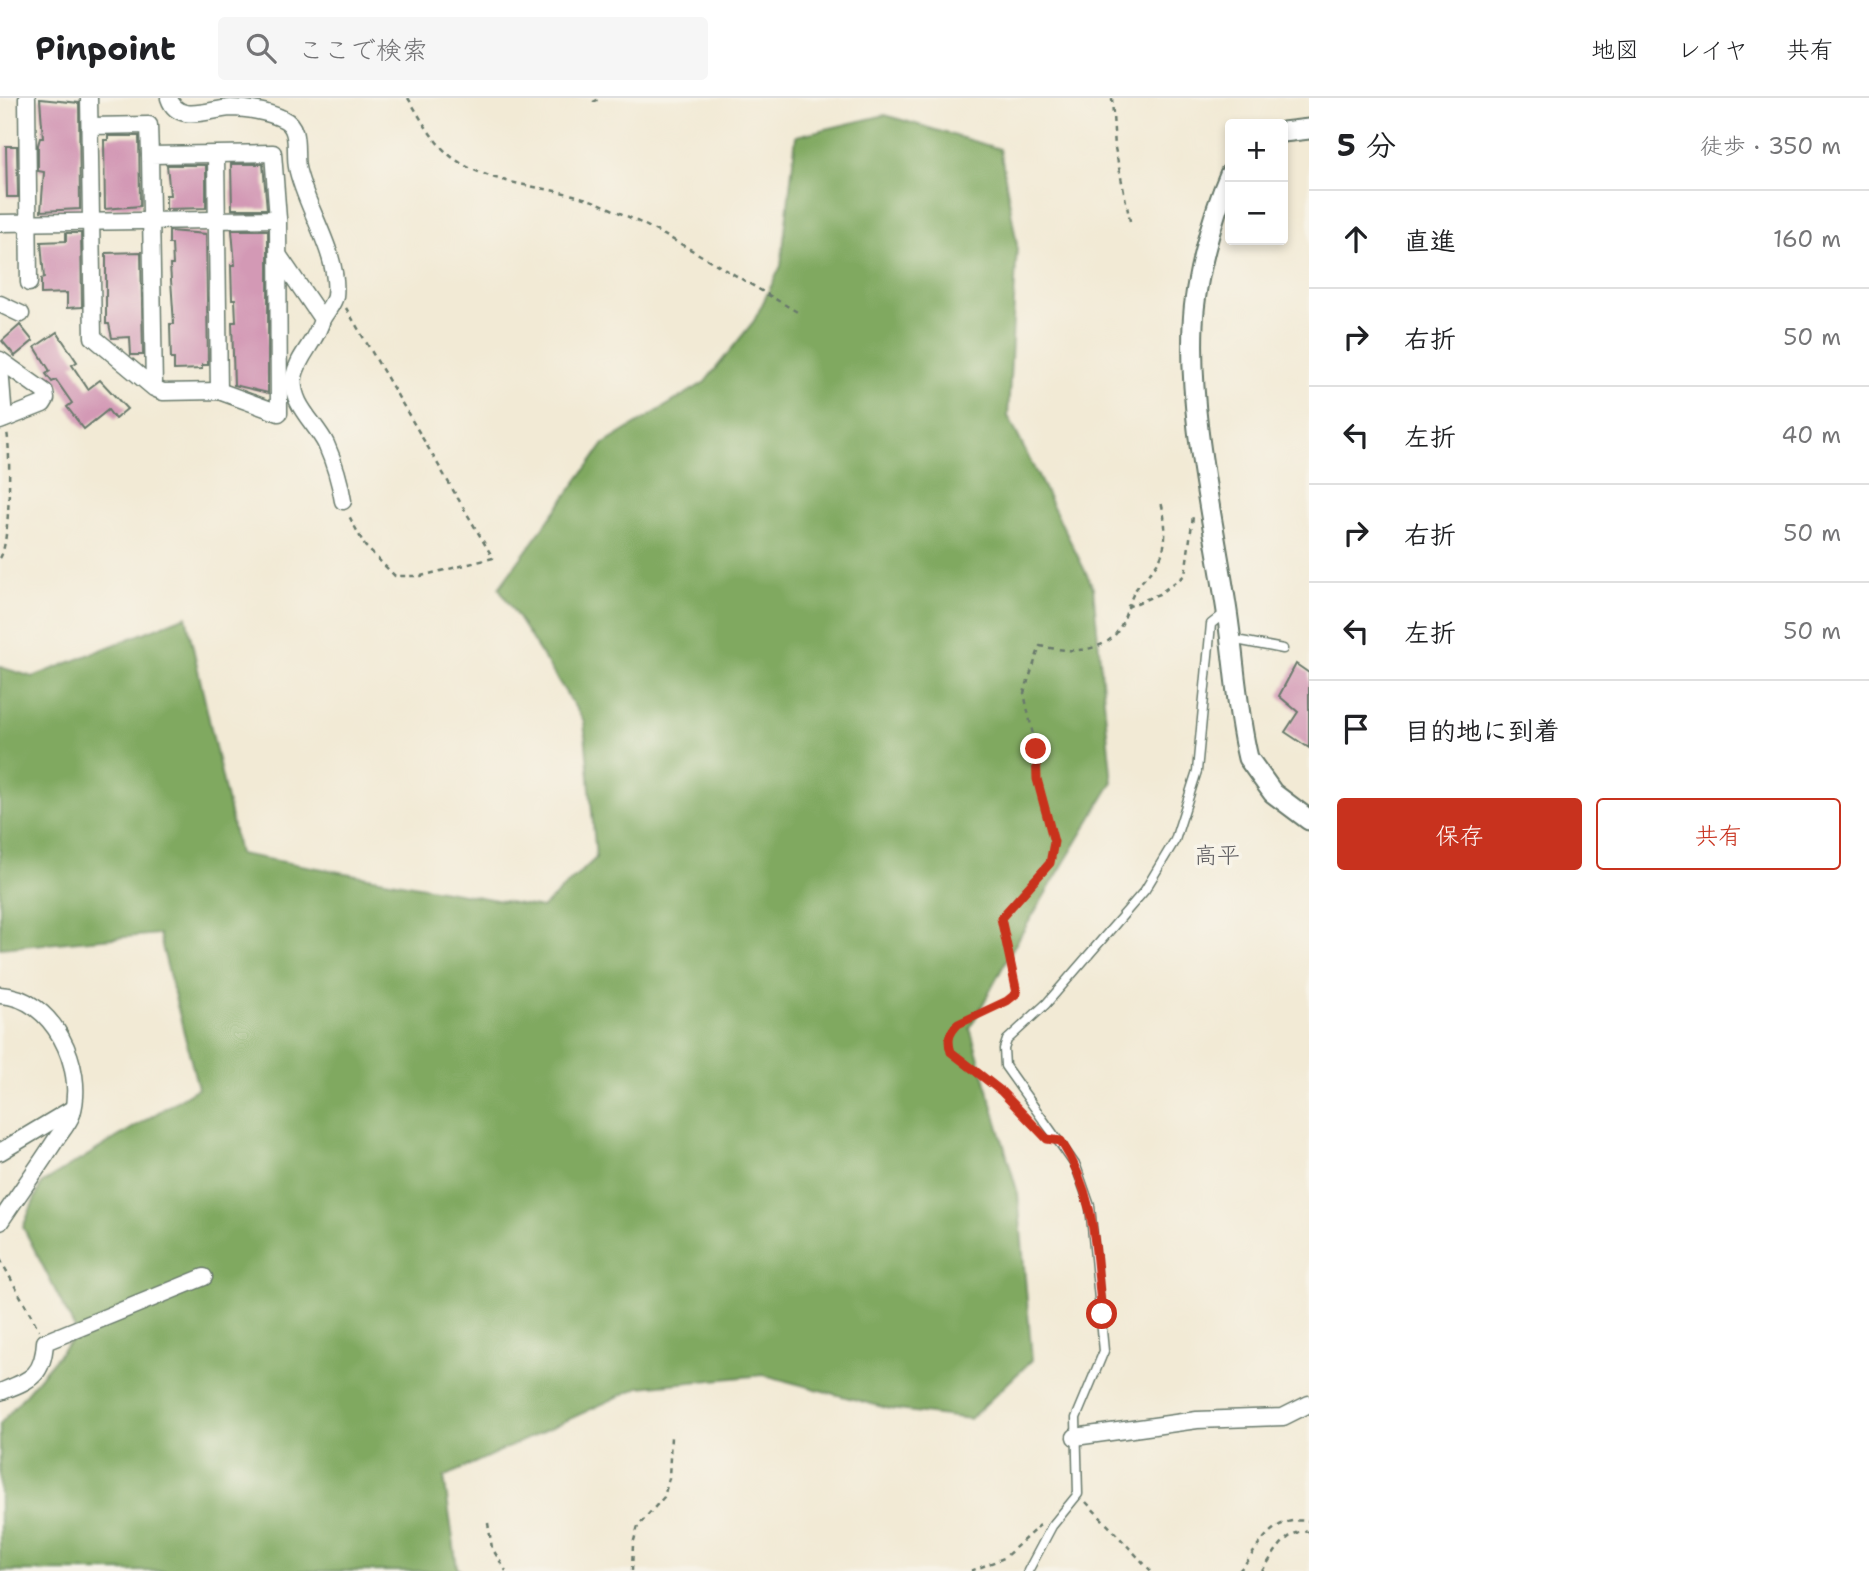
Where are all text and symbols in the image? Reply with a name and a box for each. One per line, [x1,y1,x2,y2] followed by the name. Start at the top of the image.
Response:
[218,17,708,80] search box
[35,26,176,71] text: Pinpoint
[242,29,280,67] icon: search
[298,32,428,67] text: ここで検索
[1591,34,1639,66] text: 地図
[1677,34,1748,66] text: レイヤ
[1786,34,1834,66] text: 共有
[1225,119,1288,245] map controls
[1225,119,1288,182] button: +
[1337,125,1396,166] text: 5 分
[1700,131,1841,161] text: 徒歩 · 350 m
[1225,182,1288,245] button: −
[1337,220,1375,258] icon: ahead
[1404,223,1456,258] text: 直進
[1773,224,1841,254] text: 160 m
[1337,318,1375,356] icon: right
[1404,321,1456,356] text: 右折
[1783,322,1841,352] text: 50 m
[1337,416,1375,454] icon: left
[1404,419,1456,454] text: 左折
[1781,420,1841,450] text: 40 m
[1337,514,1375,552] icon: right
[1404,517,1456,552] text: 右折
[1783,518,1841,548] text: 50 m
[1337,612,1375,650] icon: left
[1404,615,1456,650] text: 左折
[1783,616,1841,646] text: 50 m
[1337,710,1375,748] icon: arrive
[1404,713,1560,748] text: 目的地に到着
[1020,733,1051,764] route end
[1337,798,1582,870] button: 保存
[1596,798,1841,870] button: 共有
[1194,840,1240,870] district label: 高平
[1086,1298,1117,1329] route start

